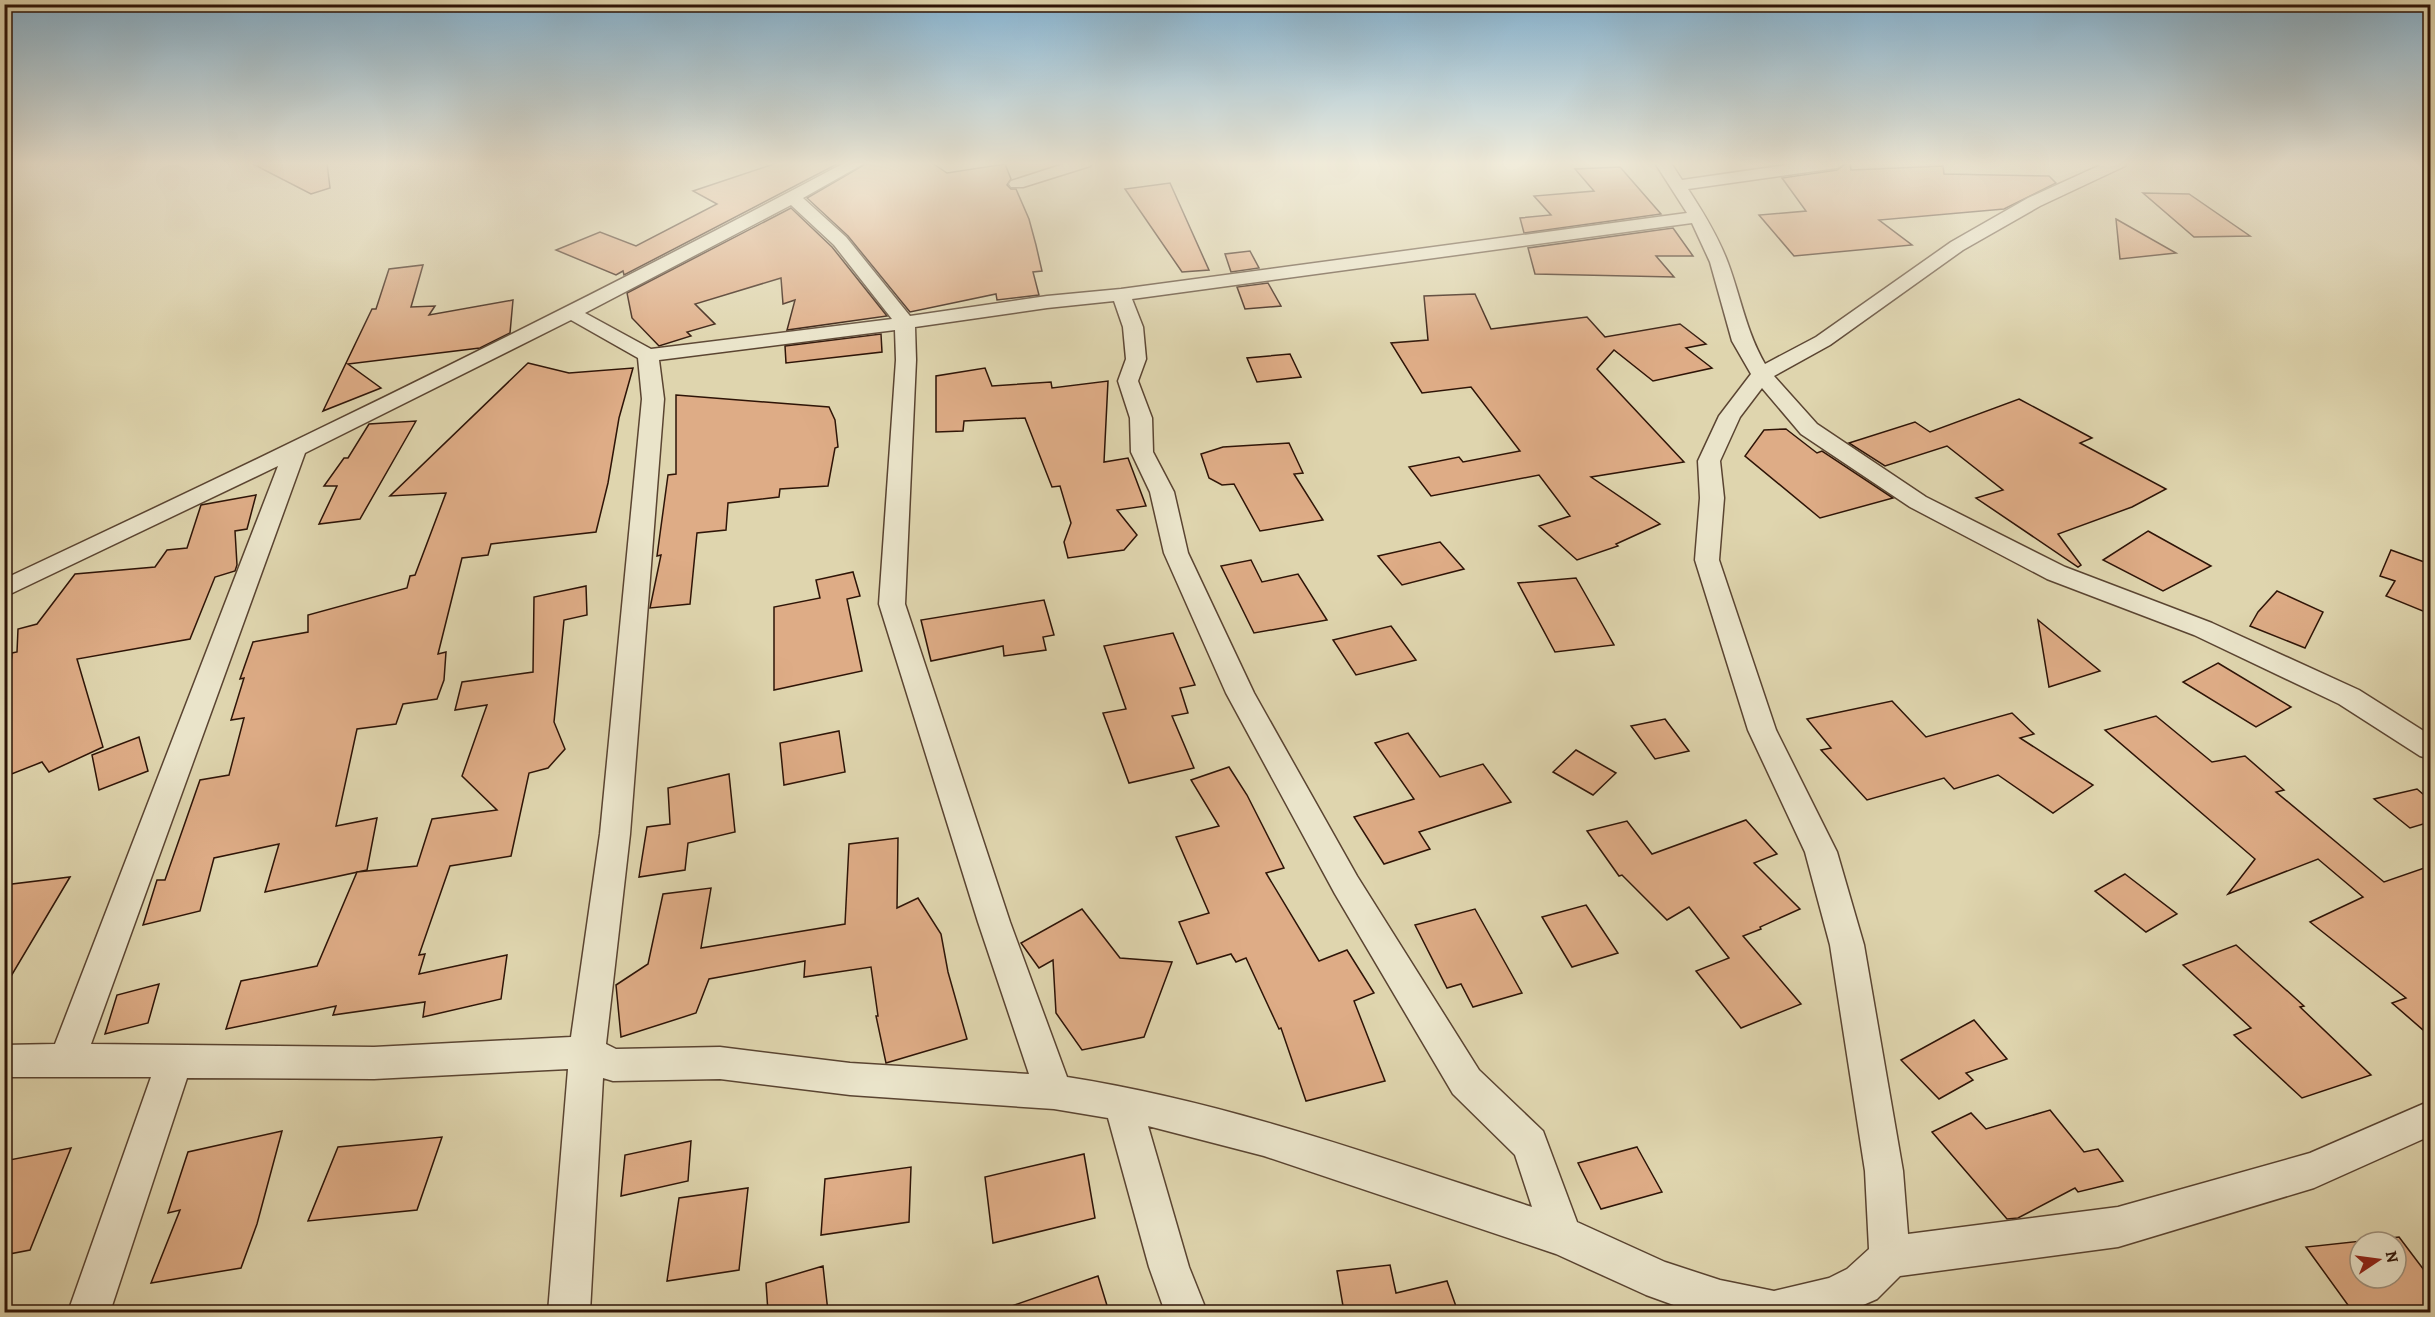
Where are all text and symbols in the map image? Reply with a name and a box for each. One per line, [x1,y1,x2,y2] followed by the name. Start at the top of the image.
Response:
[2348,1230,2408,1290] north arrow
[2380,1249,2404,1265] text: N

